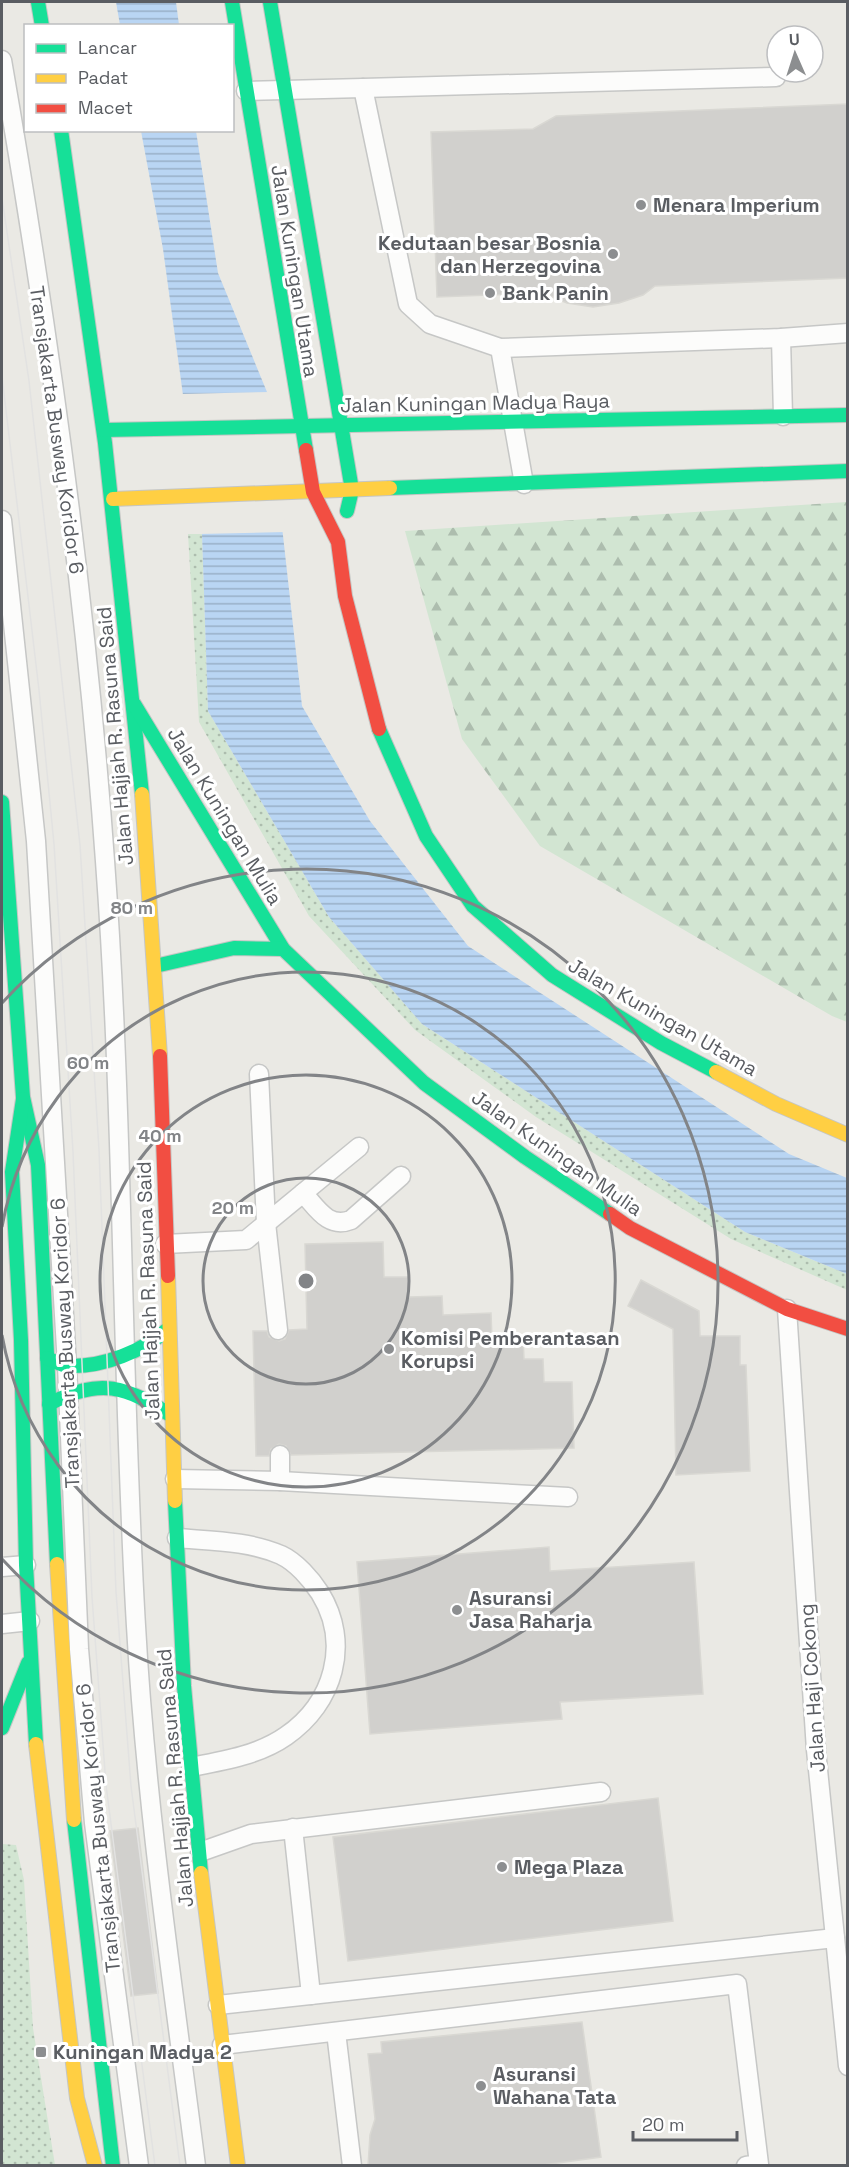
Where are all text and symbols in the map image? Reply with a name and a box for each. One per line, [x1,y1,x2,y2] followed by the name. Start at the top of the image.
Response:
[24,24,234,132] legend
[765,24,825,84] north arrow
[788,29,800,50] text: U
[78,36,137,59] text: Lancar
[78,66,128,89] text: Padat
[78,96,133,119] text: Macet
[265,163,325,379] street label: Jalan Kuningan Utama
[653,192,820,218] place label: Menara Imperium
[634,198,648,212] marker: Menara Imperium
[378,230,601,279] place label: Kedutaan besar Bosnia dan Herzegovina
[606,247,620,261] marker: Kedutaan besar Bosnia dan Herzegovina
[502,280,609,306] place label: Bank Panin
[24,284,90,576] street label: Transjakarta Busway Koridor 6
[483,286,497,300] marker: Bank Panin
[340,388,610,418] street label: Jalan Kuningan Madya Raya
[91,606,139,866] street label: Jalan Hajjah R. Rasuna Said
[162,722,288,910] street label: Jalan Kuningan Mulia
[111,896,153,919] text: 80 m
[564,952,762,1082] street label: Jalan Kuningan Utama
[67,1051,109,1074] text: 60 m
[466,1084,648,1222] street label: Jalan Kuningan Mulia
[138,1124,182,1147] text: 40 m
[130,1161,166,1421] street label: Jalan Hajjah R. Rasuna Said
[212,1196,254,1219] text: 20 m
[44,1197,86,1489] street label: Transjakarta Busway Koridor 6
[296,1271,316,1291] centre of rings
[401,1325,620,1374] place label: Komisi Pemberantasan Korupsi
[382,1342,396,1356] marker: Komisi Pemberantasan Korupsi
[469,1585,592,1634] place label: Asuransi Jasa Raharja
[450,1603,464,1617] marker: Asuransi Jasa Raharja
[793,1603,831,1773] street label: Jalan Haji Cokong
[151,1648,199,1908] street label: Jalan Hajjah R. Rasuna Said
[70,1682,126,1974] street label: Transjakarta Busway Koridor 6
[514,1854,624,1880] place label: Mega Plaza
[495,1860,509,1874] marker: Mega Plaza
[53,2039,232,2065] place label: Kuningan Madya 2
[34,2045,48,2059] marker: Kuningan Madya 2
[493,2061,617,2110] place label: Asuransi Wahana Tata
[474,2079,488,2093] marker: Asuransi Wahana Tata
[633,2104,736,2142] scale bar
[642,2113,685,2136] text: 20 m

